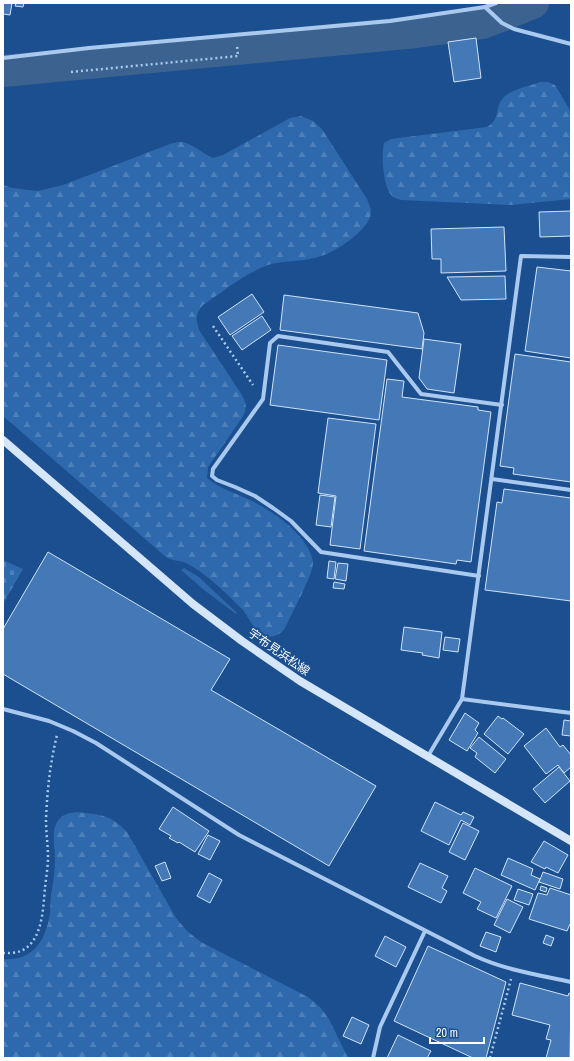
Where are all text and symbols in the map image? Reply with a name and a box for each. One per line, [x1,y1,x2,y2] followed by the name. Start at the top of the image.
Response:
[245,625,313,679] street label: 宇布見浜松線
[430,1019,484,1045] scale bar
[436,1025,458,1041] text: 20 m

